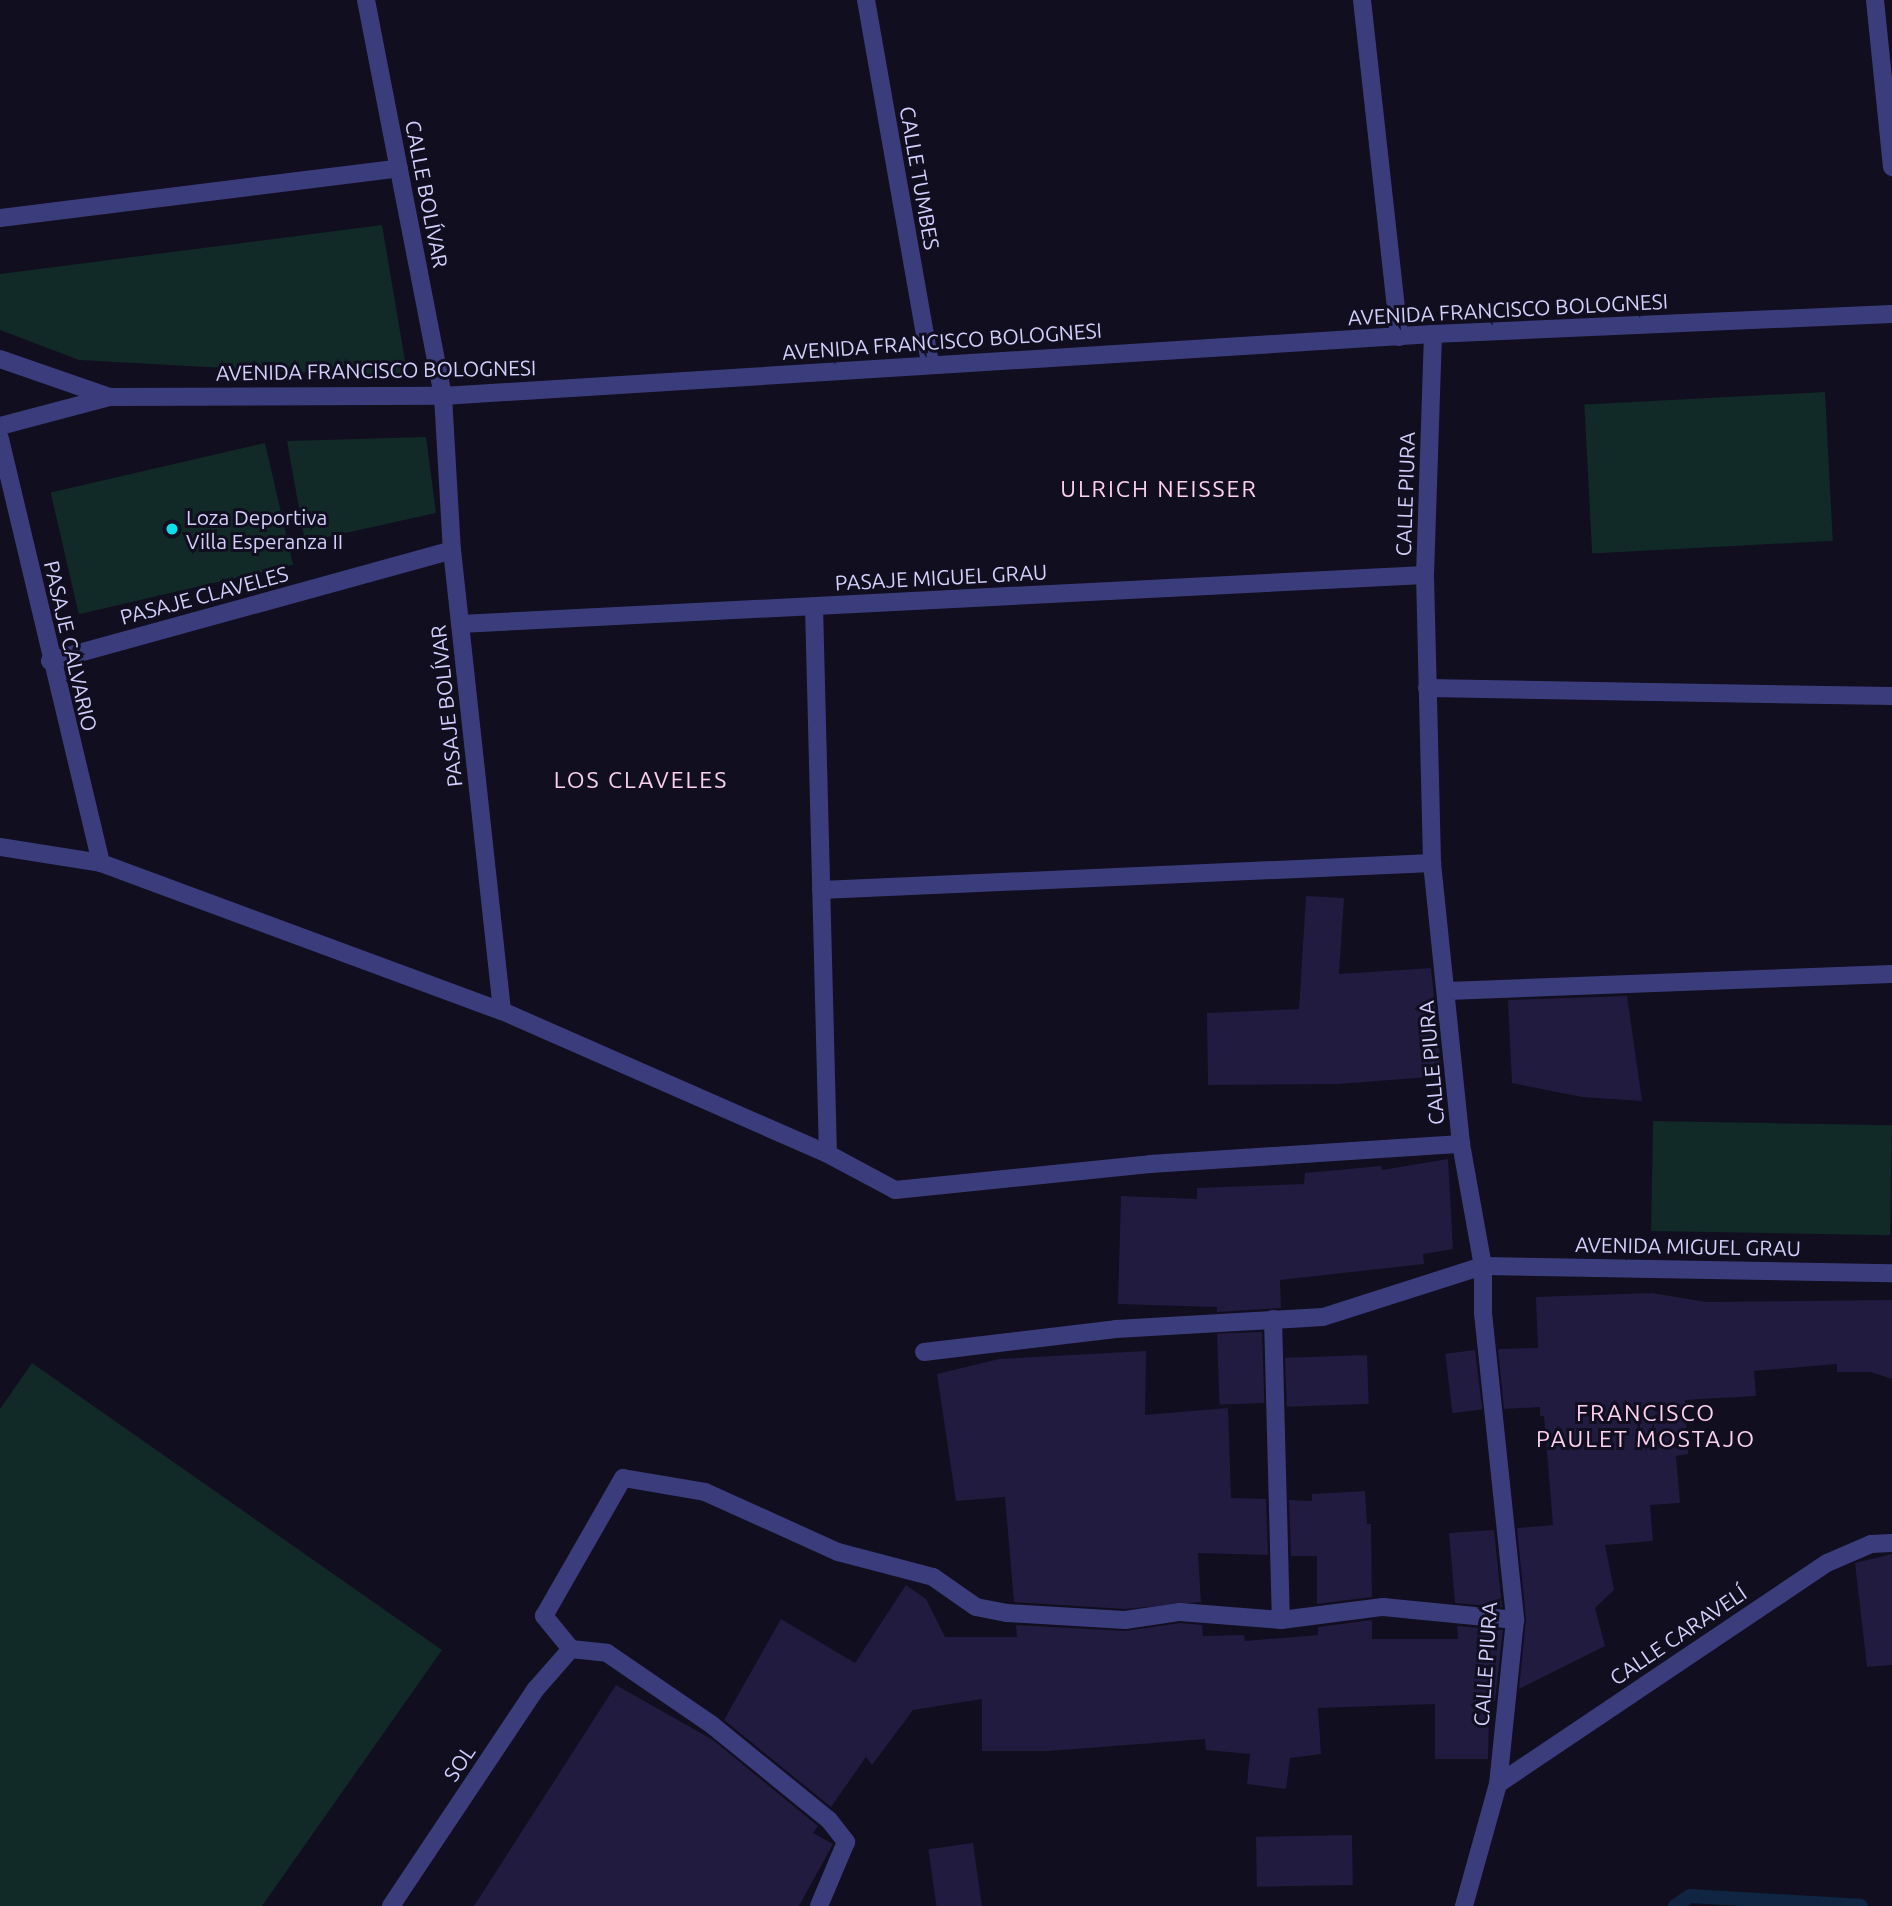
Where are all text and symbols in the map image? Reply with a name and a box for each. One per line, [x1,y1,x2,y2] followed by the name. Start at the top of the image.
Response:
[895,104,945,252] street label: CALLE TUMBES
[400,118,454,270] street label: CALLE BOLÍVAR
[1347,288,1669,330] street label: AVENIDA FRANCISCO BOLOGNESI
[781,317,1103,365] street label: AVENIDA FRANCISCO BOLOGNESI
[216,355,536,385] street label: AVENIDA FRANCISCO BOLOGNESI
[1390,431,1420,557] street label: CALLE PIURA
[1062,475,1256,503] district label: ULRICH NEISSER
[186,504,343,554] place label: Loza Deportiva Villa Esperanza II
[164,521,180,537] marker: Loza Deportiva Villa Esperanza II
[39,558,103,734] street label: PASAJE CALVARIO
[834,559,1048,595] street label: PASAJE MIGUEL GRAU
[117,560,291,630] street label: PASAJE CLAVELES
[425,624,467,788] street label: PASAJE BOLÍVAR
[555,766,727,794] district label: LOS CLAVELES
[1413,1000,1449,1126] street label: CALLE PIURA
[1575,1231,1801,1261] street label: AVENIDA MIGUEL GRAU
[1538,1399,1754,1453] district label: FRANCISCO PAULET MOSTAJO
[1605,1580,1751,1690] street label: CALLE CARAVELÍ
[1468,1601,1502,1727] street label: CALLE PIURA
[438,1740,480,1786] street label: SOL

